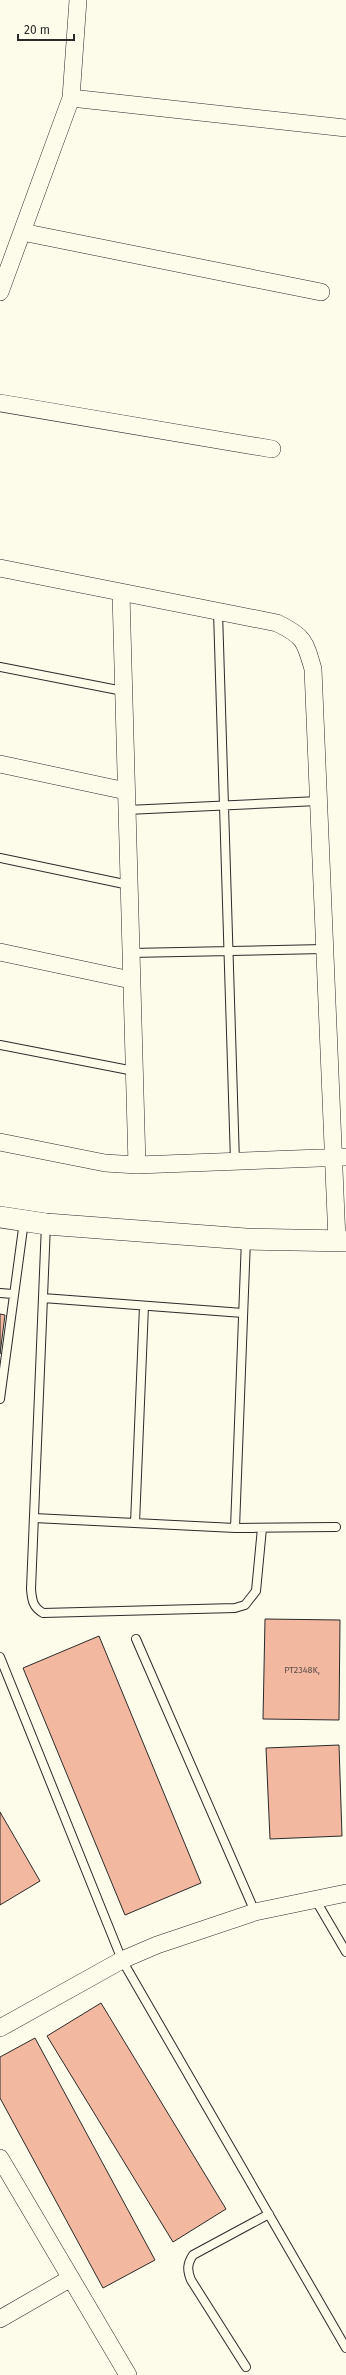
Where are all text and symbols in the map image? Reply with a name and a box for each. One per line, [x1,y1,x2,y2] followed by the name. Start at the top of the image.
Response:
[18,16,74,42] scale bar
[24,23,50,37] text: 20 m
[284,1665,320,1675] house number: PT2348K,

